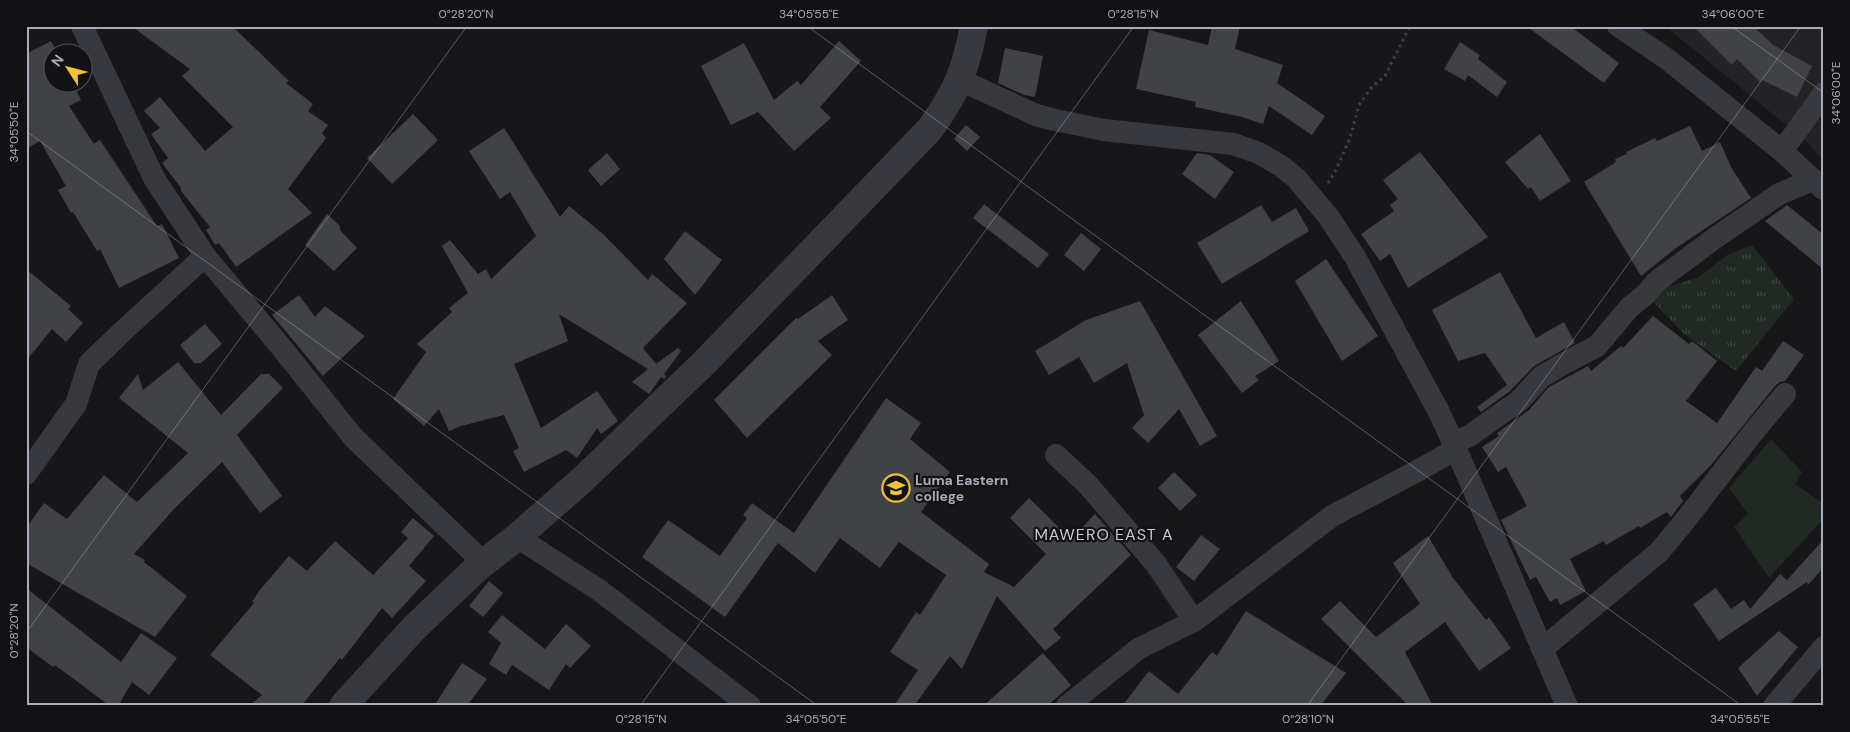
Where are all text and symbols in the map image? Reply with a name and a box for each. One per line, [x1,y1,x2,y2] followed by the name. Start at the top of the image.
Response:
[438,6,494,22] text: 0°28'20"N
[779,6,839,22] text: 34°05'55"E
[1108,6,1158,22] text: 0°28'15"N
[1702,6,1765,22] text: 34°06'00"E
[42,42,92,92] north arrow
[47,51,68,70] text: N
[1828,61,1844,124] text: 34°06'00"E
[6,101,22,163] text: 34°05'50"E
[915,471,1008,505] place label: Luma Eastern college
[881,473,911,503] school or university icon: Luma Eastern college
[1034,524,1174,545] district label: MAWERO EAST A
[6,603,22,659] text: 0°28'20"N
[616,711,666,727] text: 0°28'15"N
[785,711,847,727] text: 34°05'50"E
[1282,711,1334,727] text: 0°28'10"N
[1710,711,1770,727] text: 34°05'55"E

